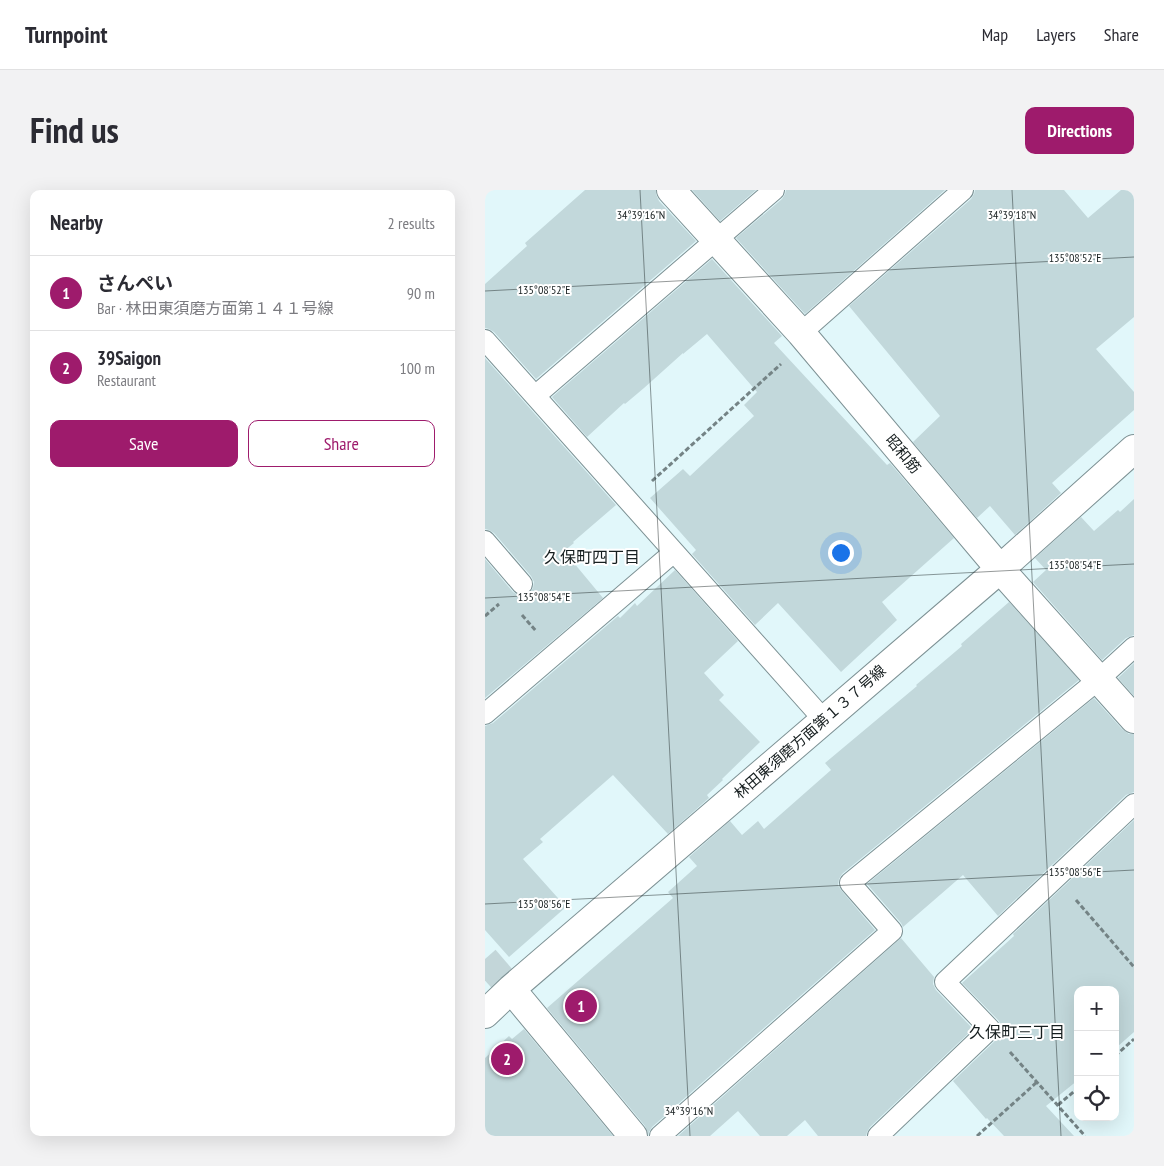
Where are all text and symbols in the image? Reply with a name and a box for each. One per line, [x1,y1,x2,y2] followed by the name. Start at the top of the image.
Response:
[25,19,107,50] text: Turnpoint
[982,23,1008,46] text: Map
[1036,23,1076,46] text: Layers
[1104,23,1139,46] text: Share
[30,107,119,153] text: Find us
[1025,107,1134,154] button: Directions
[617,207,665,222] text: 34°39'16"N
[988,207,1036,222] text: 34°39'18"N
[50,209,103,236] text: Nearby
[388,213,435,233] text: 2 results
[1049,250,1101,265] text: 135°08'52"E
[97,271,173,295] text: さんぺい
[518,282,570,297] text: 135°08'52"E
[62,283,70,303] text: 1
[407,283,435,303] text: 90 m
[97,298,334,318] text: Bar · 林田東須磨方面第１４１号線
[97,346,161,370] text: 39Saigon
[62,358,70,378] text: 2
[400,358,435,378] text: 100 m
[97,370,156,390] text: Restaurant
[50,420,238,467] button: Save
[248,420,435,467] button: Share
[882,430,925,477] street label: 昭和筋
[828,540,854,566] your location
[544,547,640,567] district label: 久保町四丁目
[1049,557,1101,572] text: 135°08'54"E
[518,589,570,604] text: 135°08'54"E
[730,660,889,803] street label: 林田東須磨方面第１３７号線
[1049,864,1101,879] text: 135°08'56"E
[518,896,570,911] text: 135°08'56"E
[1074,986,1119,1121] map controls
[1074,986,1119,1031] button: +
[565,987,597,1025] pin: 1
[969,1022,1065,1042] district label: 久保町三丁目
[1074,1031,1119,1076] button: −
[491,1040,523,1078] pin: 2
[1074,1076,1119,1121] button: locate
[665,1103,713,1118] text: 34°39'16"N

